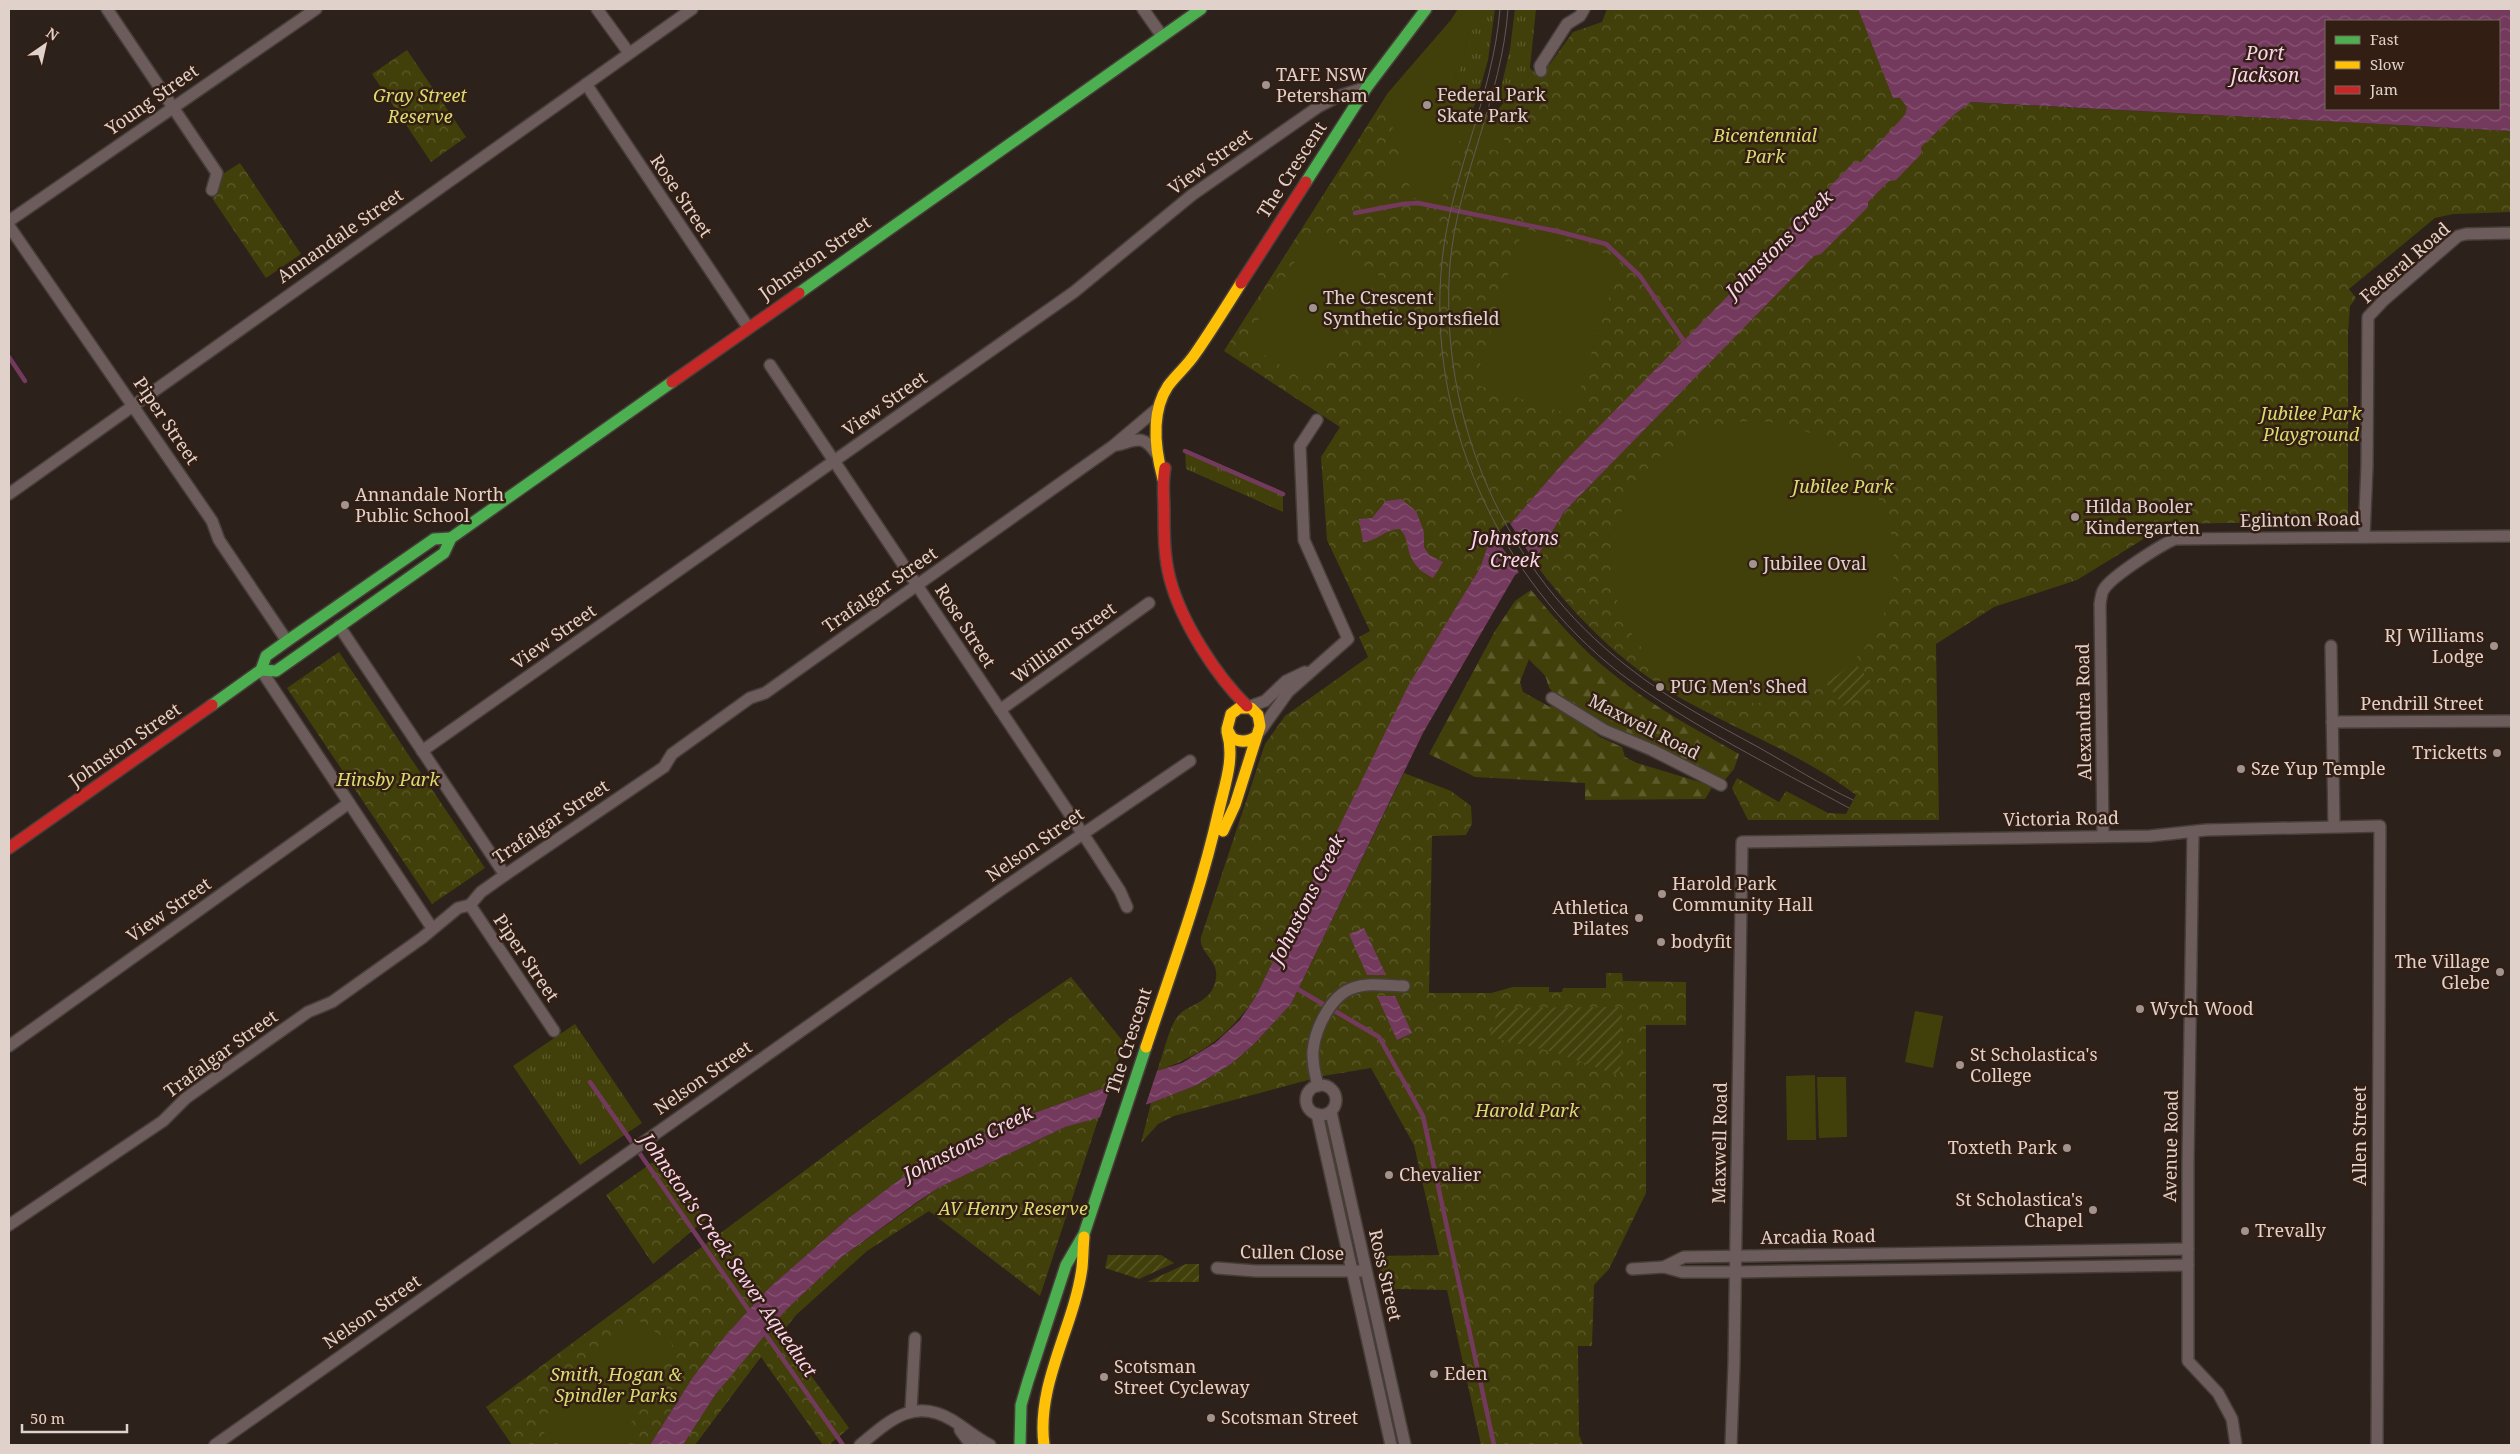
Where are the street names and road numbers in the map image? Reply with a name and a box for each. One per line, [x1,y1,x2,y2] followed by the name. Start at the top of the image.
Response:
[99,58,203,141] street label: Young Street
[1251,117,1331,222] street label: The Crescent
[1163,123,1256,200] street label: View Street
[645,149,718,241] street label: Rose Street
[272,183,407,288] street label: Annandale Street
[753,210,875,305] street label: Johnston Street
[2354,216,2455,308] street label: Federal Road
[837,365,931,441] street label: View Street
[129,372,205,469] street label: Piper Street
[2240,506,2360,532] street label: Eglinton Road
[817,541,942,638] street label: Trafalgar Street
[930,579,1002,672] street label: Rose Street
[1006,596,1120,688] street label: William Street
[506,598,600,674] street label: View Street
[2070,643,2096,781] street label: Alexandra Road
[1585,688,1704,764] street label: Maxwell Road
[2360,691,2484,715] street label: Pendrill Street
[63,697,185,792] street label: Johnston Street
[488,774,613,869] street label: Trafalgar Street
[981,802,1088,887] street label: Nelson Street
[2003,805,2119,831] street label: Victoria Road
[121,871,215,947] street label: View Street
[489,909,565,1006] street label: Piper Street
[1100,984,1157,1097] street label: The Crescent
[159,1004,282,1103] street label: Trafalgar Street
[649,1035,756,1120] street label: Nelson Street
[1706,1082,1732,1204] street label: Maxwell Road
[2347,1086,2371,1186] street label: Allen Street
[2157,1090,2183,1202] street label: Avenue Road
[1760,1223,1876,1249] street label: Arcadia Road
[1364,1227,1408,1323] street label: Ross Street
[1240,1239,1344,1265] street label: Cullen Close
[318,1269,425,1354] street label: Nelson Street

